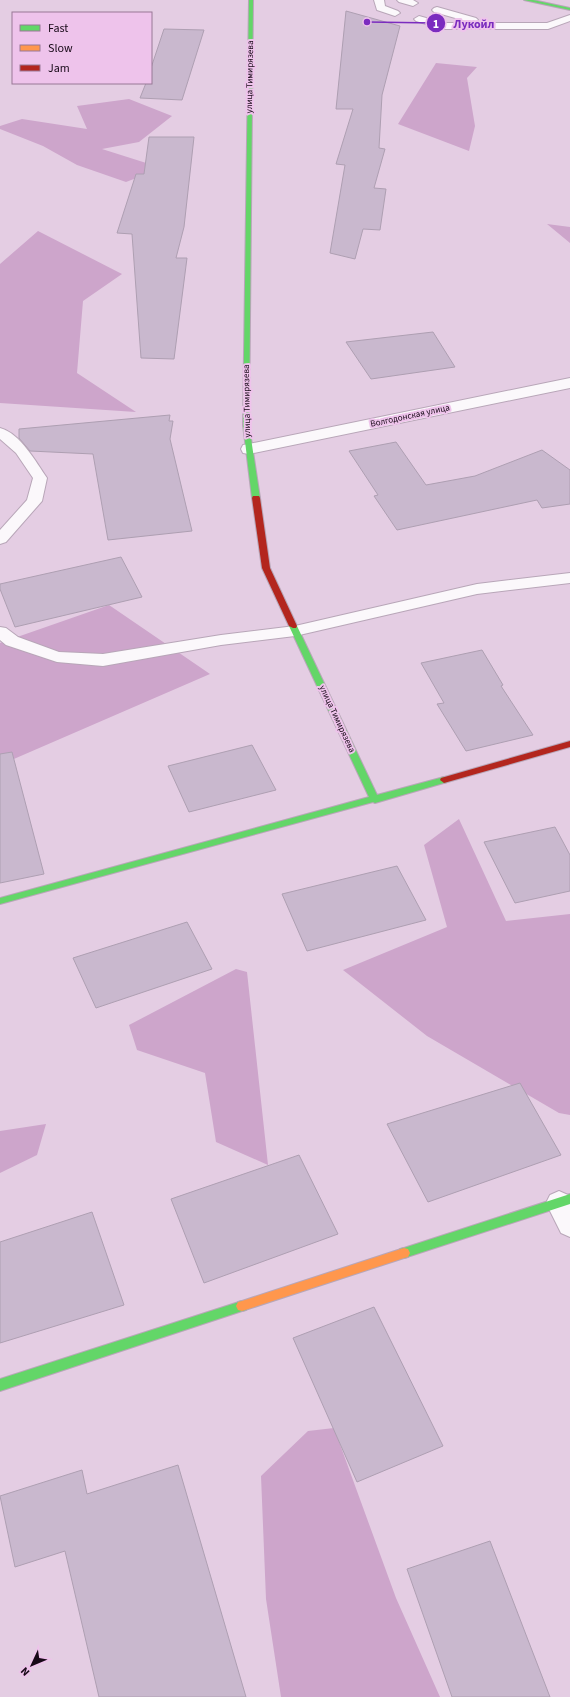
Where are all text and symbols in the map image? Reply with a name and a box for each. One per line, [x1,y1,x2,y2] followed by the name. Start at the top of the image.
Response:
[426,11,503,35] callout: Лукойл
[12,12,152,84] legend
[433,16,439,33] text: 1
[453,16,495,33] text: Лукойл
[48,20,68,37] text: Fast
[48,40,73,57] text: Slow
[243,40,257,114] street label: улица Тимирязева
[48,60,70,77] text: Jam
[240,364,254,438] street label: улица Тимирязева
[369,401,451,431] street label: Волгодонская улица
[316,683,358,755] street label: улица Тимирязева
[12,1645,52,1685] north arrow
[17,1664,33,1679] text: N

